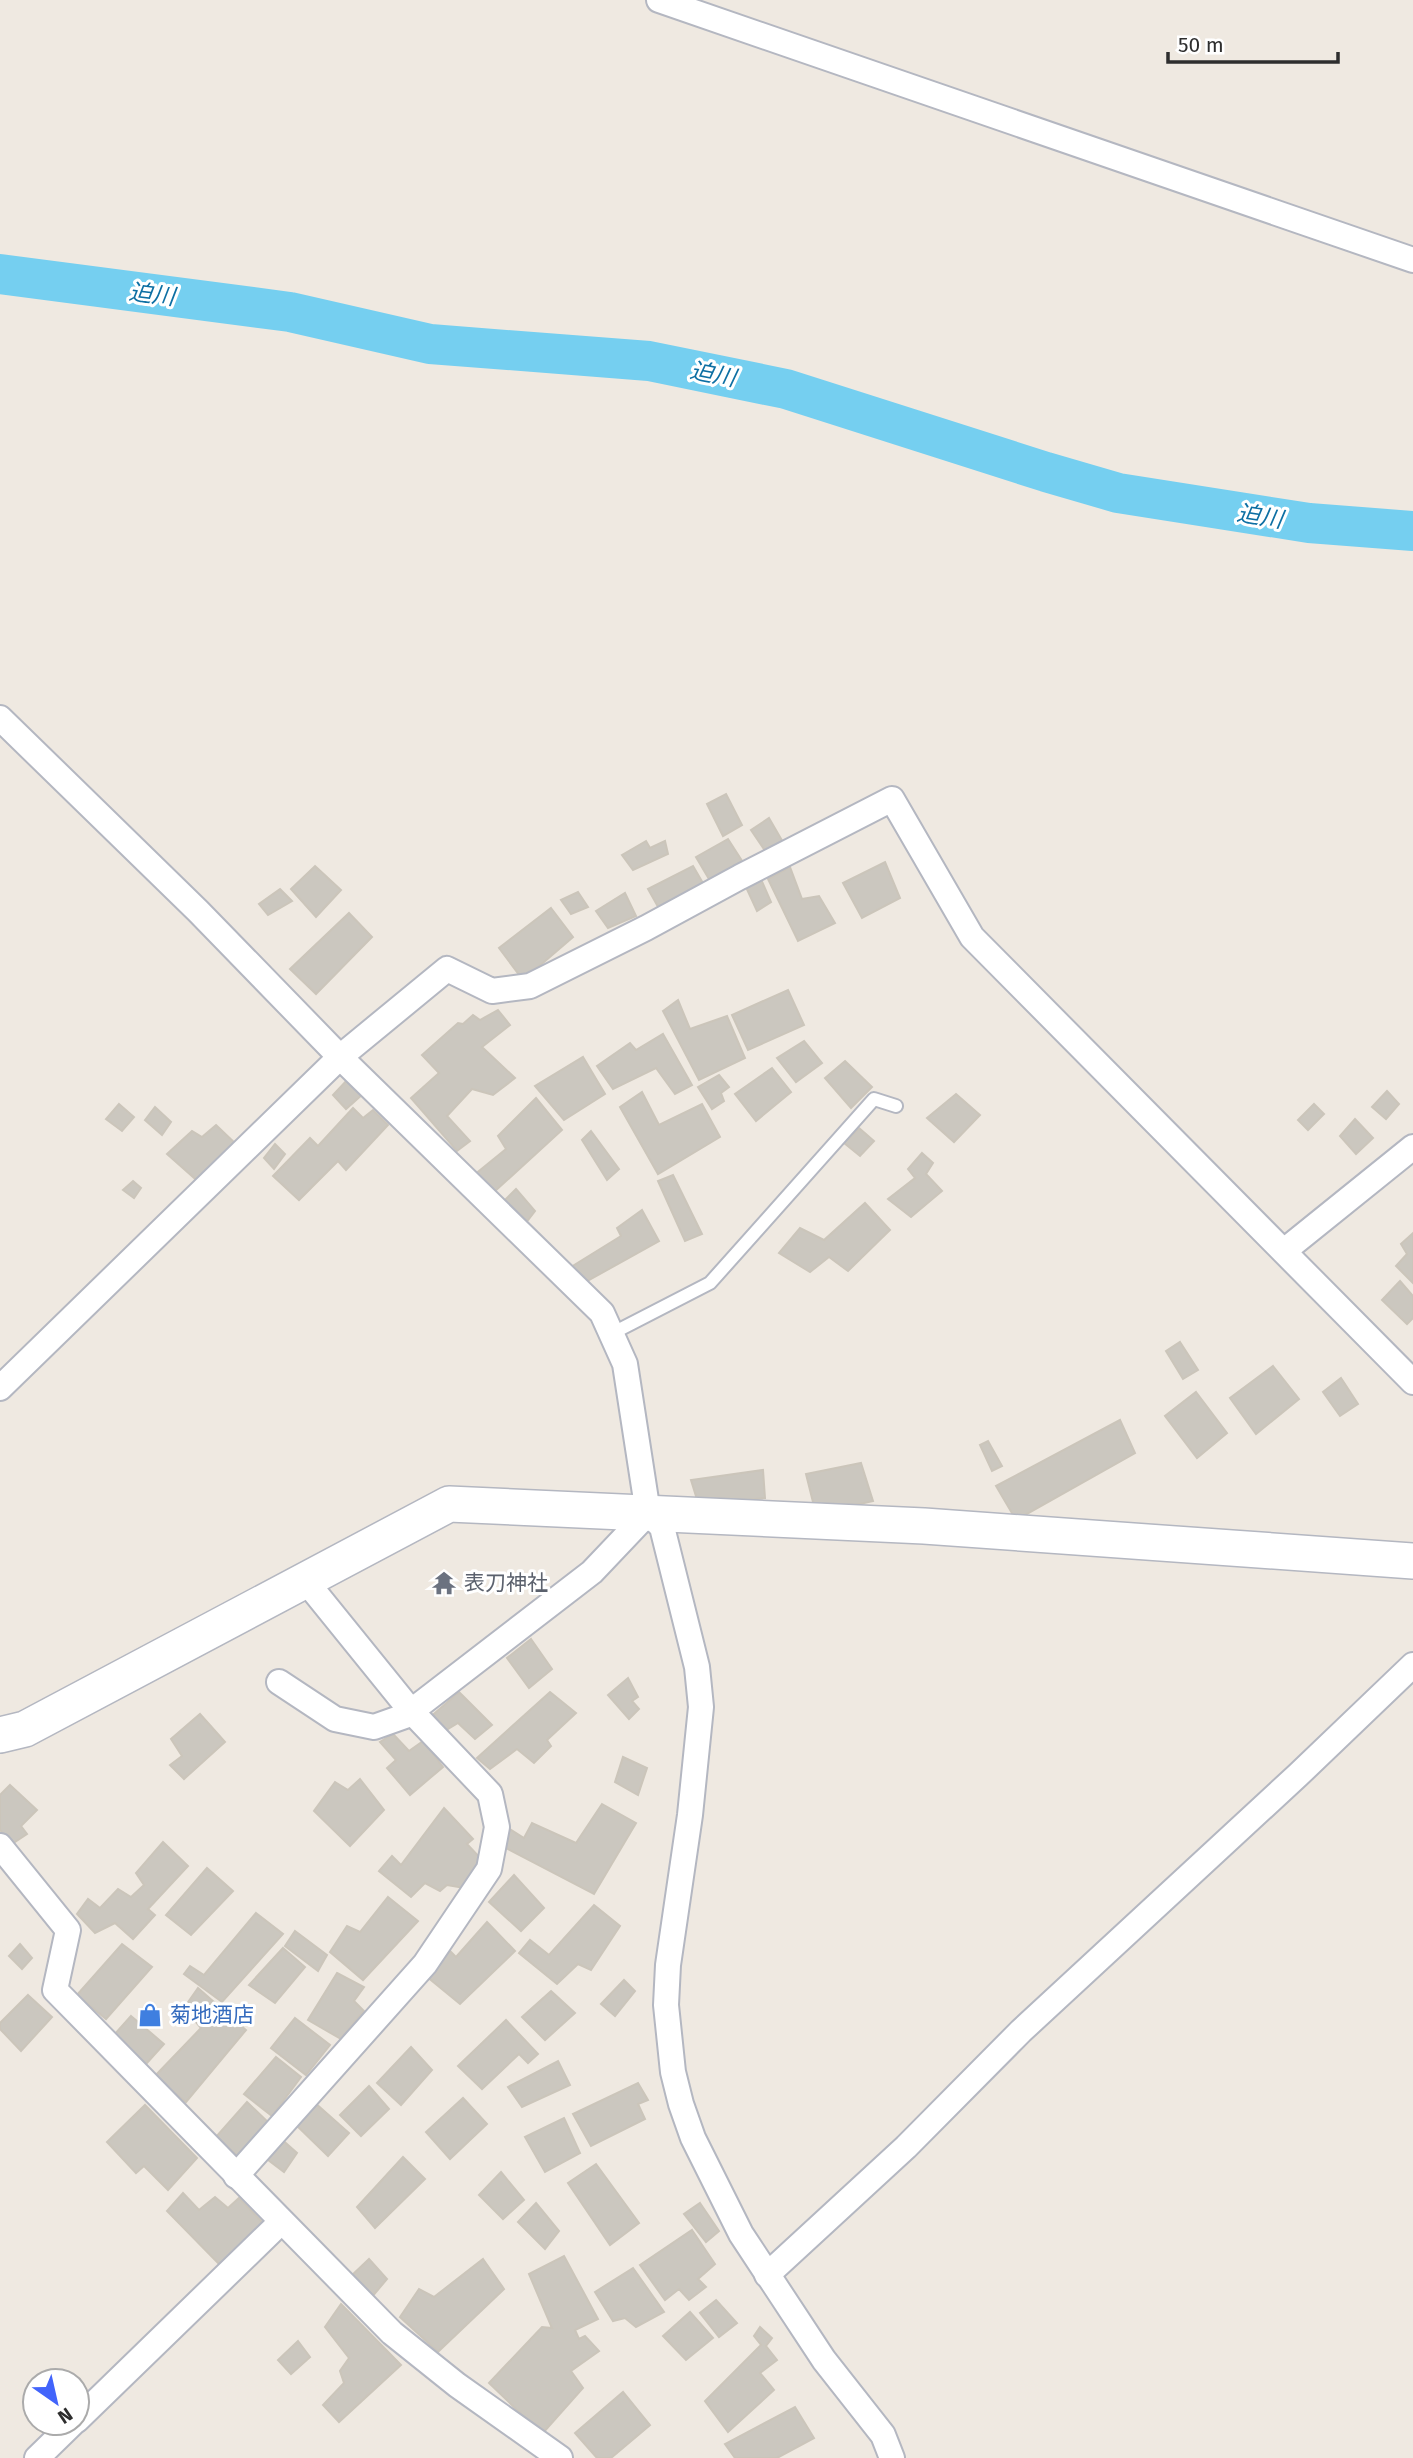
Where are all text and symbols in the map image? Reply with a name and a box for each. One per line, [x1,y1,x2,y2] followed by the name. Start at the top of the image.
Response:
[1168,21,1338,65] scale bar
[1178,32,1224,58] text: 50 m
[127,277,180,311] water label: 迫川
[688,356,741,393] water label: 迫川
[1235,499,1288,534] water label: 迫川
[430,1569,458,1597] temple icon: 表刀神社
[464,1570,548,1596] place label: 表刀神社
[136,2001,164,2029] shop icon: 菊地酒店
[170,2002,254,2028] place label: 菊地酒店
[21,2367,91,2437] north arrow
[54,2403,77,2429] text: N

